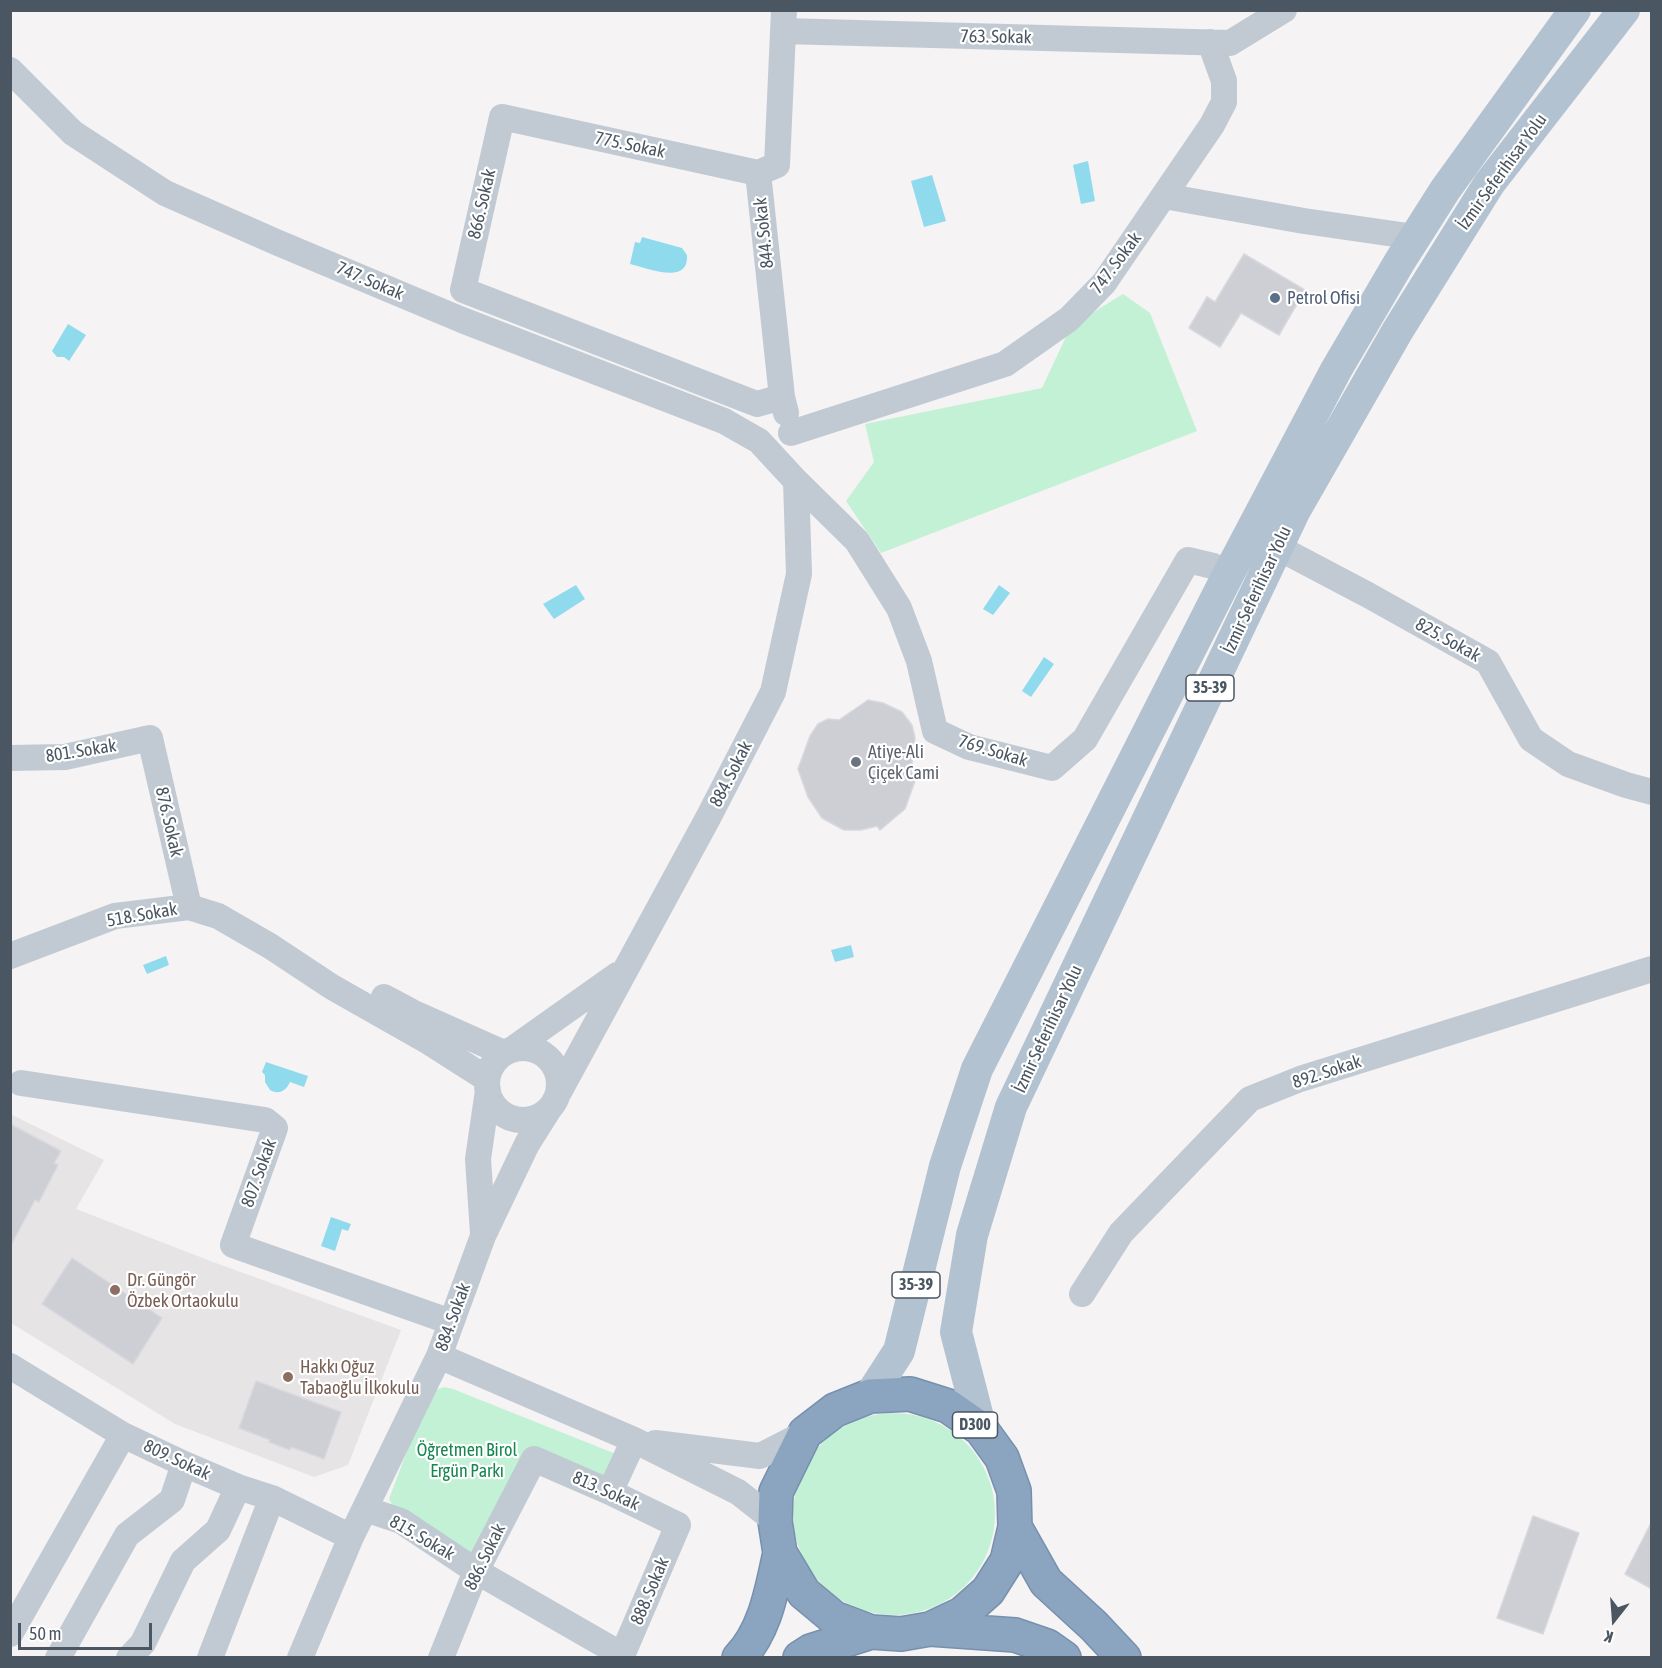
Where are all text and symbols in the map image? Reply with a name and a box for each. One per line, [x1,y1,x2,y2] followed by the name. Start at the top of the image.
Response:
[960,26,1032,48] street label: 763. Sokak
[1453,110,1551,234] street label: İzmir Seferihisar Yolu
[593,127,667,163] street label: 775. Sokak
[463,167,501,241] street label: 866. Sokak
[750,196,778,270] street label: 844. Sokak
[1086,228,1146,298] street label: 747. Sokak
[333,257,407,305] street label: 747. Sokak
[1287,287,1360,309] place label: Petrol Ofisi
[1268,291,1282,305] marker: Petrol Ofisi
[1218,523,1296,657] street label: İzmir Seferihisar Yolu
[1412,613,1484,667] street label: 825. Sokak
[1186,675,1234,701] road number: 35-39
[956,730,1030,772] street label: 769. Sokak
[44,735,118,767] street label: 801. Sokak
[705,737,757,811] street label: 884. Sokak
[868,741,939,783] place label: Atiye-Ali Çiçek Cami
[849,755,863,769] marker: Atiye-Ali Çiçek Cami
[150,785,188,859] street label: 876. Sokak
[105,898,179,932] street label: 518. Sokak
[1009,962,1087,1096] street label: İzmir Seferihisar Yolu
[1290,1051,1364,1093] street label: 892. Sokak
[237,1136,281,1210] street label: 807. Sokak
[127,1269,239,1312] place label: Dr. Güngör Özbek Ortaokulu
[892,1272,940,1298] road number: 35-39
[431,1280,475,1354] street label: 884. Sokak
[108,1283,122,1297] marker: Dr. Güngör Özbek Ortaokulu
[300,1356,420,1398] place label: Hakkı Oğuz Tabaoğlu İlkokulu
[281,1370,295,1384] marker: Hakkı Oğuz Tabaoğlu İlkokulu
[952,1412,998,1438] road number: D300
[140,1435,214,1485] street label: 809. Sokak
[417,1439,517,1482] park label: Öğretmen Birol Ergün Parkı
[569,1467,643,1515] street label: 813. Sokak
[386,1511,458,1565] street label: 815. Sokak
[460,1520,510,1594] street label: 886. Sokak
[626,1554,674,1628] street label: 888. Sokak
[1584,1590,1644,1650] north arrow
[21,1611,154,1649] scale bar
[29,1623,61,1644] text: 50 m
[1602,1627,1615,1647] text: K

